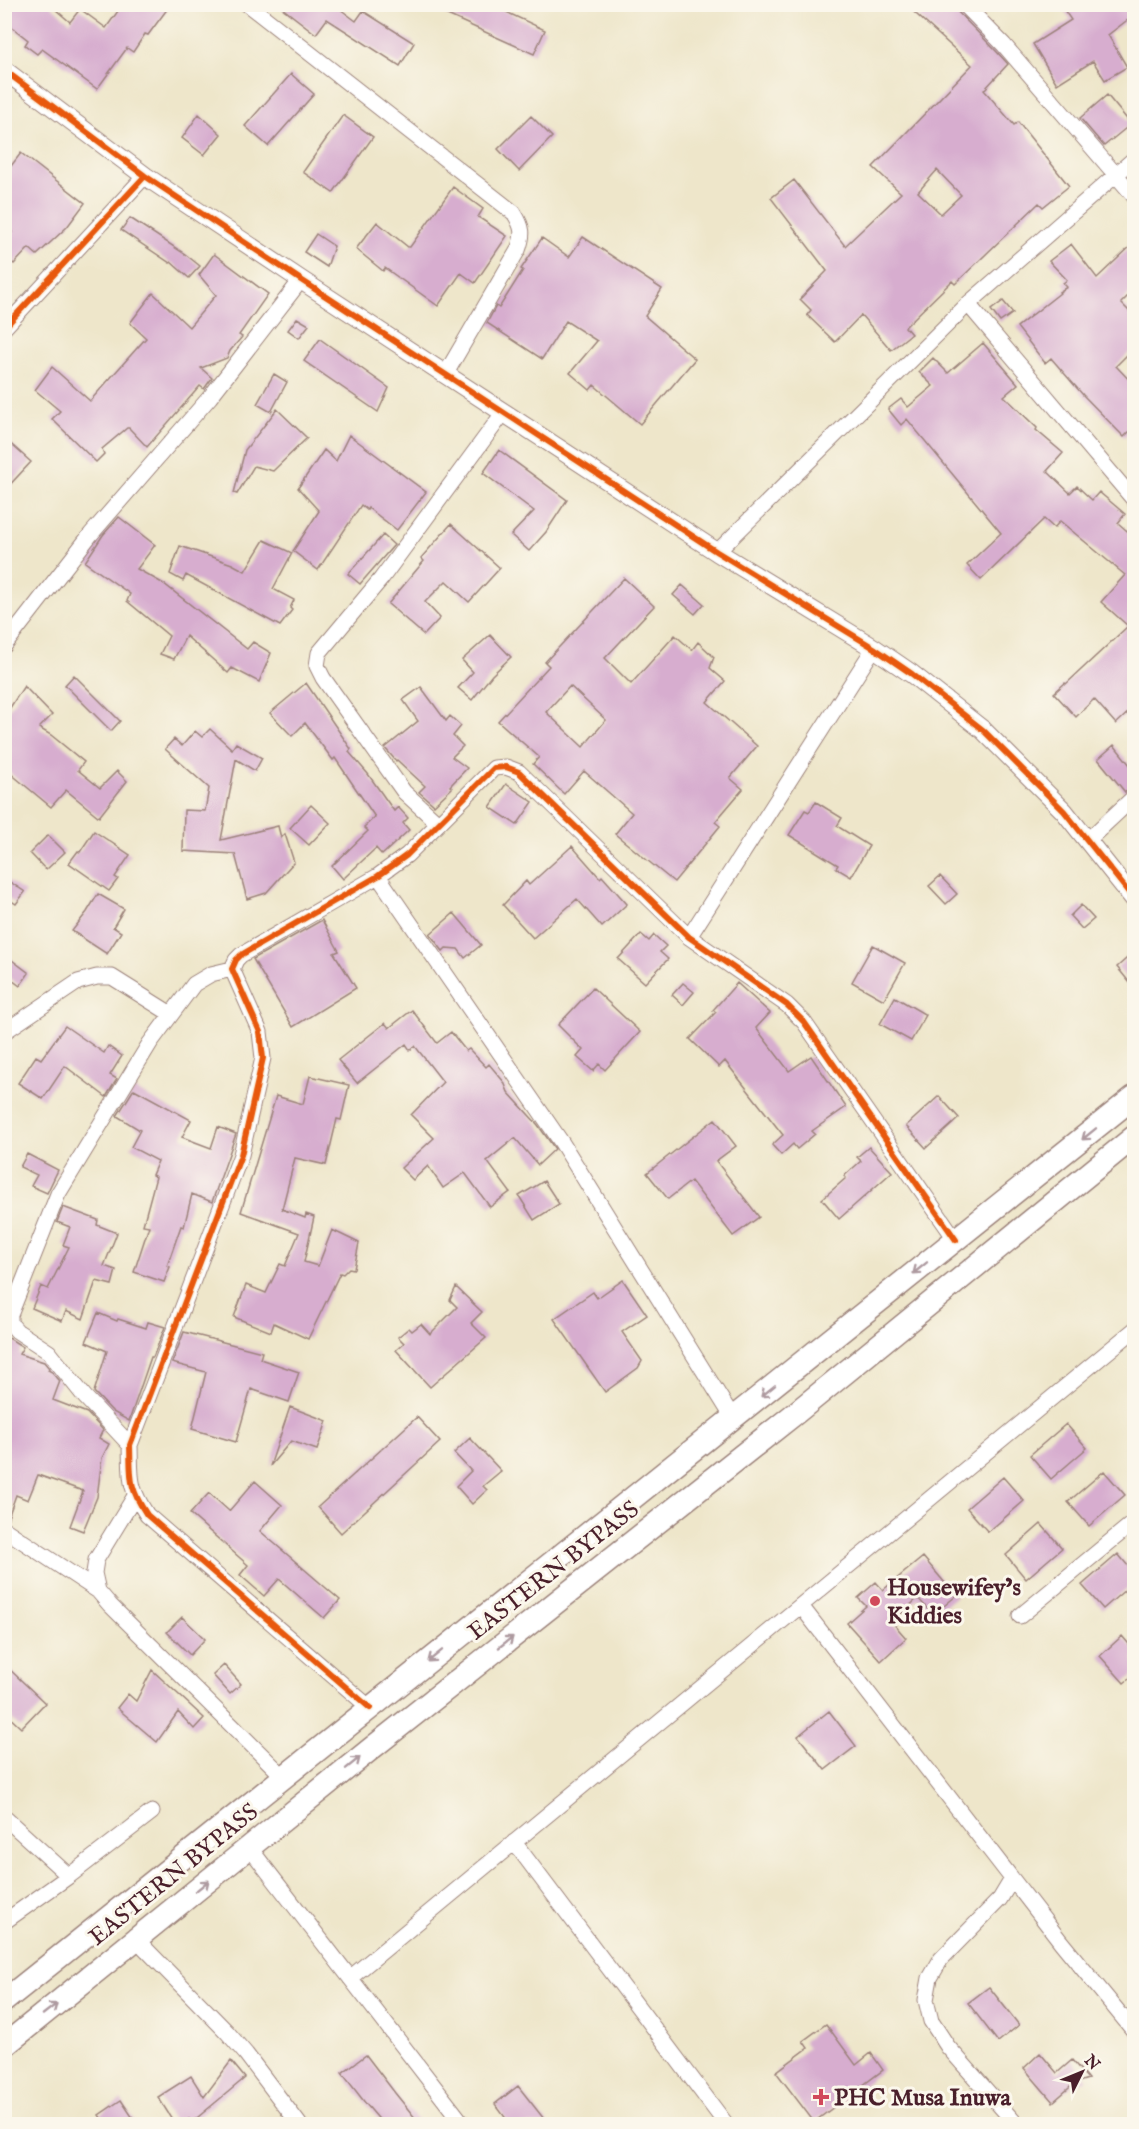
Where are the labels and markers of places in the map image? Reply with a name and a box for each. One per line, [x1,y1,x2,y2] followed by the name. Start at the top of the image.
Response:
[887,1573,1021,1632] place label: Housewifey’s Kiddies
[868,1594,882,1608] marker: Housewifey’s Kiddies
[834,2083,1012,2114] place label: PHC Musa Inuwa
[812,2088,830,2106] marker: PHC Musa Inuwa

